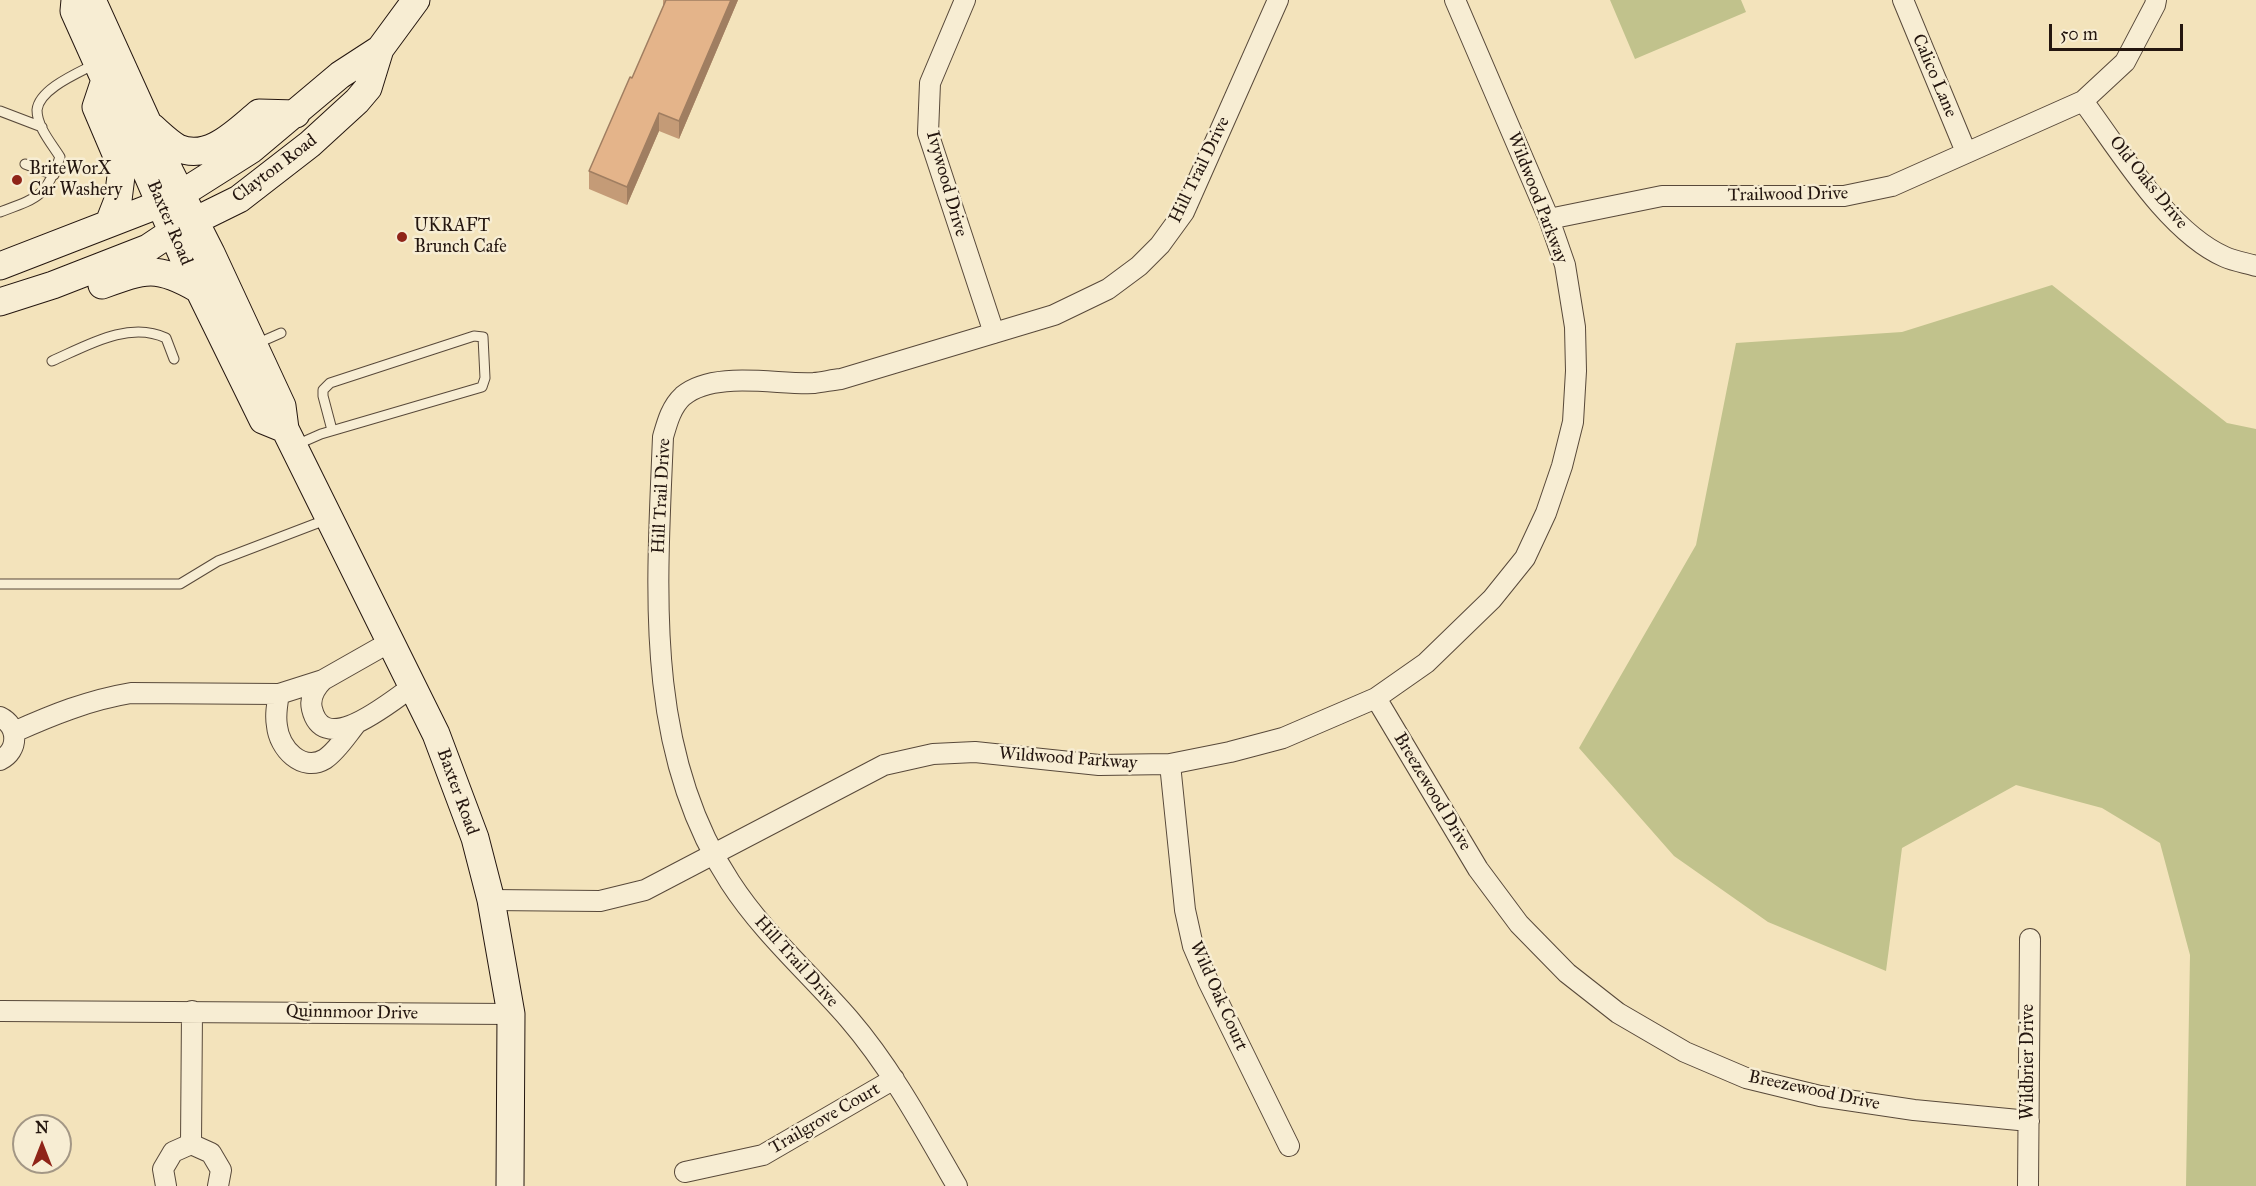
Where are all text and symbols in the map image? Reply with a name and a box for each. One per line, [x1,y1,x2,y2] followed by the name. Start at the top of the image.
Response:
[2052,12,2186,50] scale bar
[2060,23,2098,45] text: 50 m
[1907,31,1961,121] street label: Calico Lane
[1165,113,1235,227] street label: Hill Trail Drive
[921,129,971,239] street label: Ivywood Drive
[1502,129,1572,267] street label: Wildwood Parkway
[228,130,322,208] street label: Clayton Road
[2104,132,2192,234] street label: Old Oaks Drive
[29,159,123,201] place label: BriteWorX Car Washery
[10,173,24,187] marker: BriteWorX Car Washery
[141,177,197,269] street label: Baxter Road
[1728,183,1848,207] street label: Trailwood Drive
[414,216,507,258] place label: UKRAFT Brunch Cafe
[395,230,409,244] marker: UKRAFT Brunch Cafe
[648,438,676,554] street label: Hill Trail Drive
[1388,729,1476,855] street label: Breezewood Drive
[998,743,1138,775] street label: Wildwood Parkway
[431,746,483,838] street label: Baxter Road
[749,912,843,1012] street label: Hill Trail Drive
[1184,938,1252,1054] street label: Wild Oak Court
[286,1001,418,1025] street label: Quinnmoor Drive
[2018,1004,2040,1120] street label: Wildbrier Drive
[1746,1067,1882,1115] street label: Breezewood Drive
[766,1079,884,1159] street label: Trailgrove Court
[12,1114,72,1174] north arrow
[35,1118,49,1137] text: N

